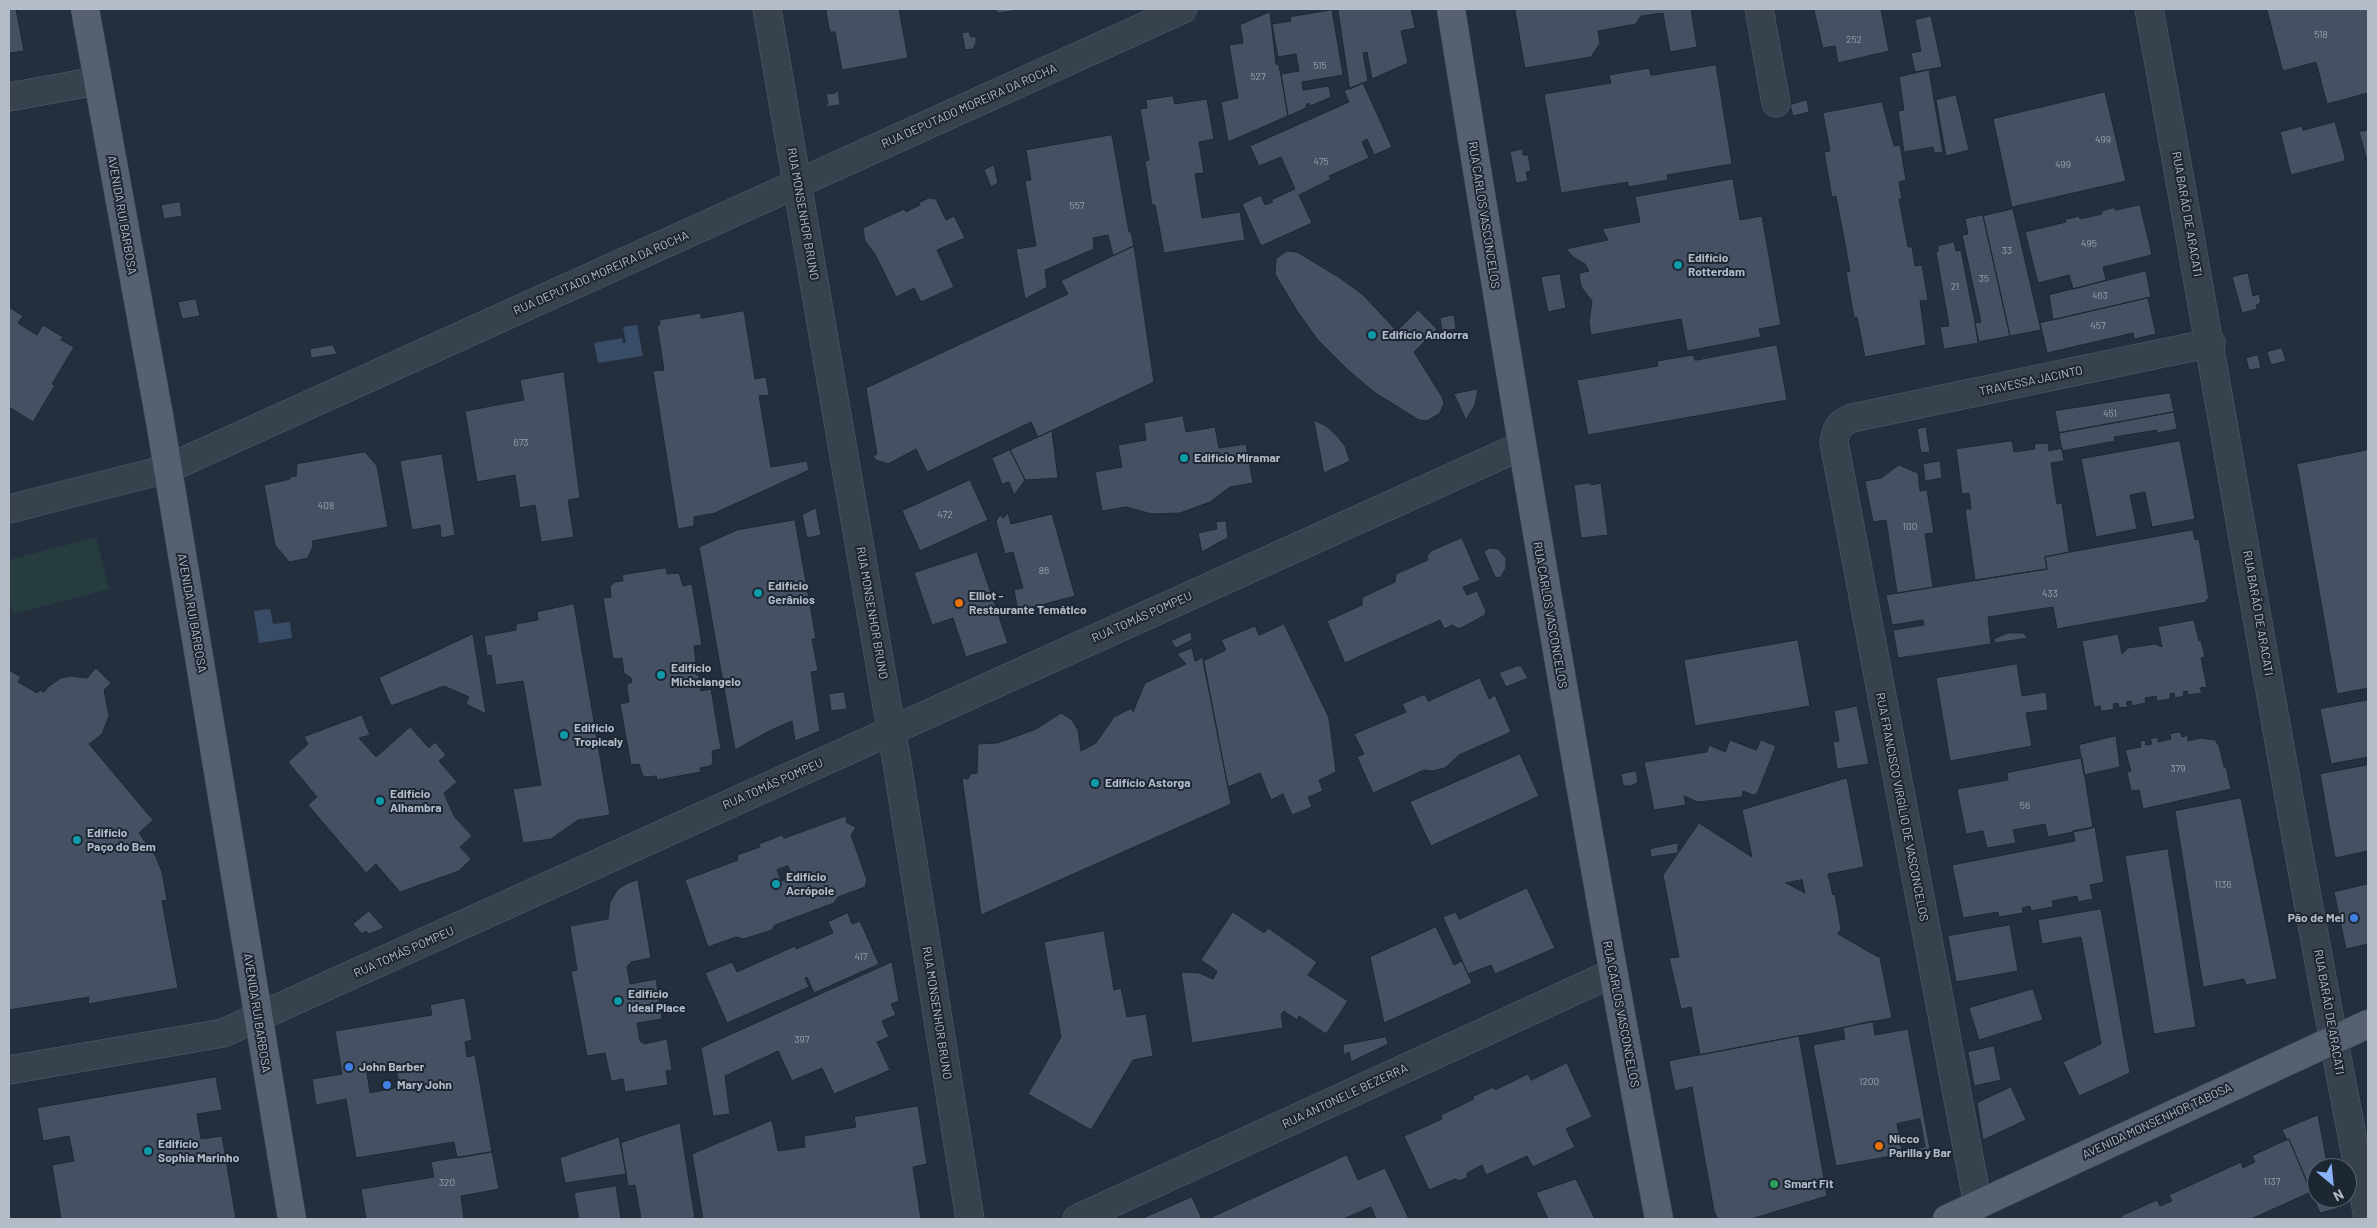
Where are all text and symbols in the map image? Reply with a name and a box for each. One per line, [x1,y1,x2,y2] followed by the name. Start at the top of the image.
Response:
[2314,29,2328,41] house number: 518
[1846,34,1862,46] house number: 252
[1313,60,1327,72] house number: 515
[879,61,1059,151] street label: RUA DEPUTADO MOREIRA DA ROCHA
[1250,71,1266,83] house number: 527
[2095,134,2111,146] house number: 499
[1465,140,1503,290] street label: RUA CARLOS VASCONCELOS
[784,147,822,281] street label: RUA MONSENHOR BRUNO
[2169,150,2205,278] street label: RUA BARÃO DE ARACATI
[104,154,140,276] street label: AVENIDA RUI BARBOSA
[1313,156,1329,168] house number: 475
[2055,159,2071,171] house number: 499
[1069,200,1085,212] house number: 557
[511,228,691,318] street label: RUA DEPUTADO MOREIRA DA ROCHA
[2081,238,2097,250] house number: 495
[2002,245,2012,257] house number: 33
[1688,251,1745,279] place label: Edifício Rotterdam
[1672,259,1684,271] marker: Edifício Rotterdam
[1979,273,1989,285] house number: 35
[1951,281,1959,293] house number: 21
[2092,290,2108,302] house number: 463
[2090,320,2106,332] house number: 457
[1382,328,1468,342] place label: Edifício Andorra
[1366,329,1378,341] marker: Edifício Andorra
[1978,363,2084,399] street label: TRAVESSA JACINTO
[2103,408,2117,420] house number: 451
[513,437,529,449] house number: 673
[1194,451,1280,465] place label: Edifício Miramar
[1178,452,1190,464] marker: Edifício Miramar
[318,500,334,512] house number: 408
[937,509,953,521] house number: 472
[1903,521,1917,533] house number: 100
[1530,541,1570,689] street label: RUA CARLOS VASCONCELOS
[853,546,891,680] street label: RUA MONSENHOR BRUNO
[2240,549,2276,677] street label: RUA BARÃO DE ARACATI
[174,552,210,674] street label: AVENIDA RUI BARBOSA
[1039,565,1049,577] house number: 86
[768,579,815,607] place label: Edifício Gerânios
[752,587,764,599] marker: Edifício Gerânios
[1089,588,1195,646] street label: RUA TOMÁS POMPEU
[2042,588,2058,600] house number: 433
[969,589,1087,617] place label: Elliot - Restaurante Temático
[953,597,965,609] marker: Elliot - Restaurante Temático
[671,661,741,689] place label: Edifício Michelangelo
[655,669,667,681] marker: Edifício Michelangelo
[1873,691,1931,923] street label: RUA FRANCISCO VIRGÍLIO DE VASCONCELOS
[574,721,623,749] place label: Edifício Tropicaly
[558,729,570,741] marker: Edifício Tropicaly
[720,755,826,813] street label: RUA TOMÁS POMPEU
[2170,763,2186,775] house number: 379
[1105,776,1190,790] place label: Edifício Astorga
[1089,777,1101,789] marker: Edifício Astorga
[390,787,442,815] place label: Edifício Alhambra
[374,795,386,807] marker: Edifício Alhambra
[2020,800,2030,812] house number: 56
[87,826,156,854] place label: Edifício Paço do Bem
[71,834,83,846] marker: Edifício Paço do Bem
[786,870,834,898] place label: Edifício Acrópole
[770,878,782,890] marker: Edifício Acrópole
[2214,879,2232,891] house number: 1136
[2288,911,2344,925] place label: Pão de Mel
[2348,912,2360,924] marker: Pão de Mel
[351,923,457,981] street label: RUA TOMÁS POMPEU
[1600,940,1642,1088] street label: RUA CARLOS VASCONCELOS
[919,945,955,1081] street label: RUA MONSENHOR BRUNO
[2311,948,2347,1076] street label: RUA BARÃO DE ARACATI
[855,951,867,963] house number: 417
[240,952,274,1074] street label: AVENIDA RUI BARBOSA
[628,987,685,1015] place label: Edifício Ideal Place
[612,995,624,1007] marker: Edifício Ideal Place
[794,1034,810,1046] house number: 397
[359,1060,424,1074] place label: John Barber
[343,1061,355,1073] marker: John Barber
[1280,1061,1410,1131] street label: RUA ANTONELE BEZERRA
[1859,1076,1879,1088] house number: 1200
[397,1078,452,1092] place label: Mary John
[381,1079,393,1091] marker: Mary John
[2080,1080,2234,1162] street label: AVENIDA MONSENHOR TABOSA
[1889,1132,1951,1160] place label: Nicco Parilla y Bar
[158,1137,239,1165] place label: Edifício Sophia Marinho
[1873,1140,1885,1152] marker: Nicco Parilla y Bar
[142,1145,154,1157] marker: Edifício Sophia Marinho
[2307,1158,2357,1208] north arrow
[2264,1176,2280,1188] house number: 1137
[439,1177,455,1189] house number: 320
[1784,1177,1833,1191] place label: Smart Fit
[1768,1178,1780,1190] marker: Smart Fit
[2331,1186,2347,1205] text: N

